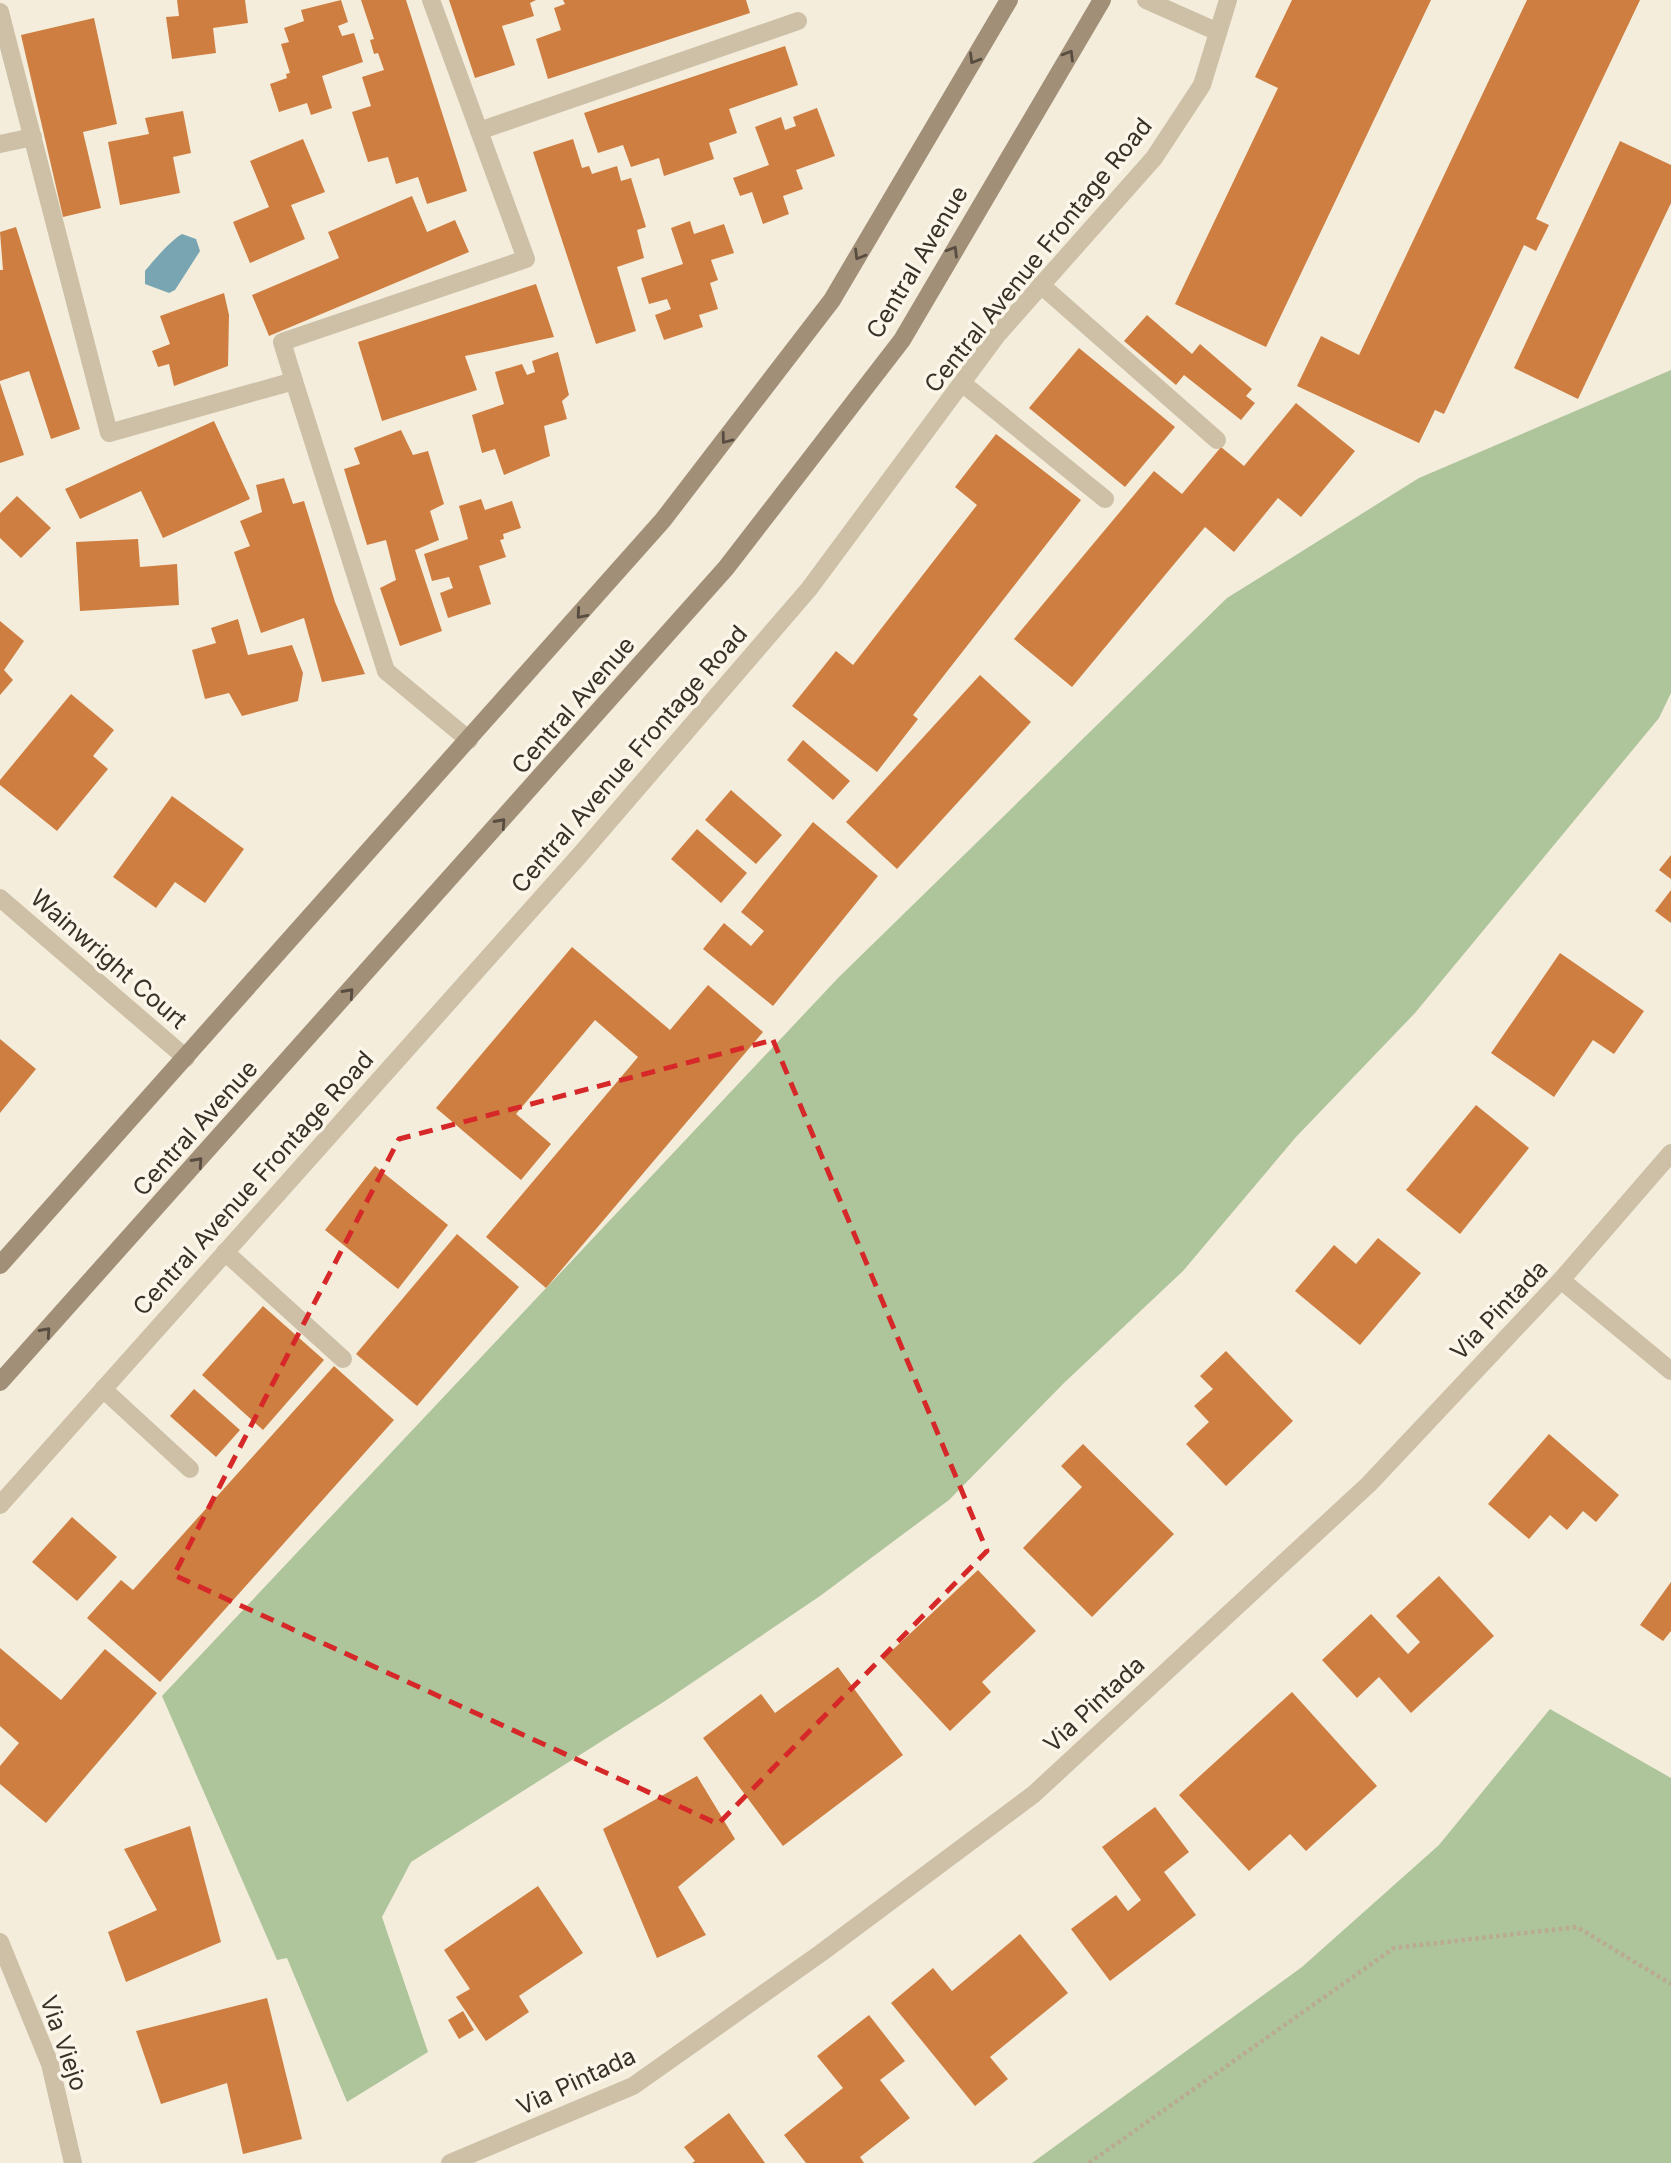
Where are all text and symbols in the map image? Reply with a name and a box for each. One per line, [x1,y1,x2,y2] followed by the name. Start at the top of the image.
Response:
[1061,49,1074,62] one-way arrow
[970,51,983,64] one-way arrow
[918,112,1158,398] street label: Central Avenue Frontage Road
[860,180,974,344] street label: Central Avenue
[945,245,958,258] one-way arrow
[854,247,867,260] one-way arrow
[721,431,734,444] one-way arrow
[577,606,589,619] one-way arrow
[505,619,753,899] street label: Central Avenue Frontage Road
[505,630,641,780] street label: Central Avenue
[493,818,505,831] one-way arrow
[25,883,193,1035] street label: Wainwright Court
[341,988,354,1001] one-way arrow
[127,1045,379,1321] street label: Central Avenue Frontage Road
[126,1054,264,1202] street label: Central Avenue
[190,1157,202,1170] one-way arrow
[1444,1254,1554,1366] street label: Via Pintada
[37,1327,50,1340] one-way arrow
[1037,1650,1151,1758] street label: Via Pintada
[34,1991,94,2095] street label: Via Viejo
[512,2041,640,2121] street label: Via Pintada

